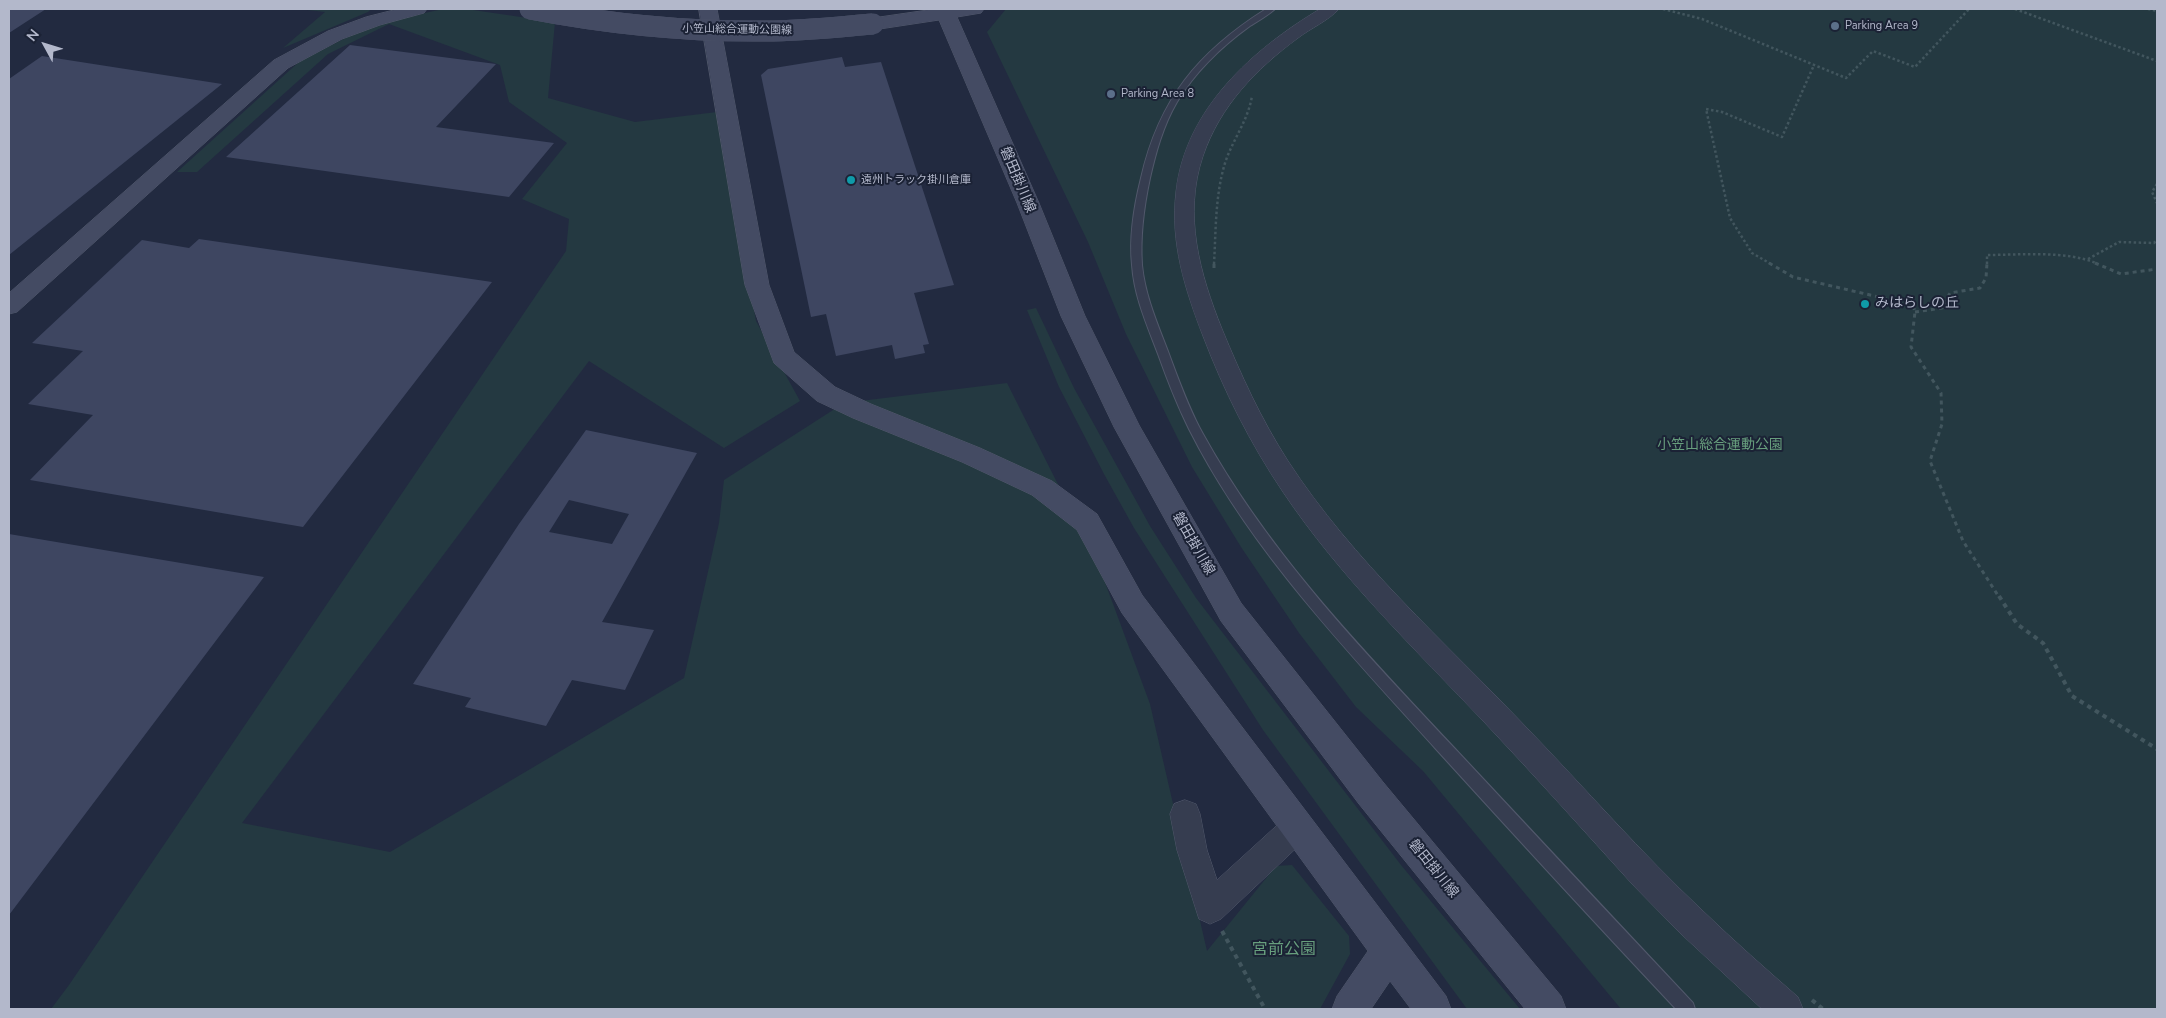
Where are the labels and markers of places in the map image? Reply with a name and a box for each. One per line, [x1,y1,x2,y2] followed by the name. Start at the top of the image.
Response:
[1845,19,1918,33] place label: Parking Area 9
[1829,20,1841,32] marker: Parking Area 9
[1121,87,1194,101] place label: Parking Area 8
[1105,88,1117,100] marker: Parking Area 8
[861,173,971,187] place label: 遠州トラック掛川倉庫
[845,174,857,186] marker: 遠州トラック掛川倉庫
[1875,296,1959,312] place label: みはらしの丘
[1859,298,1871,310] marker: みはらしの丘

